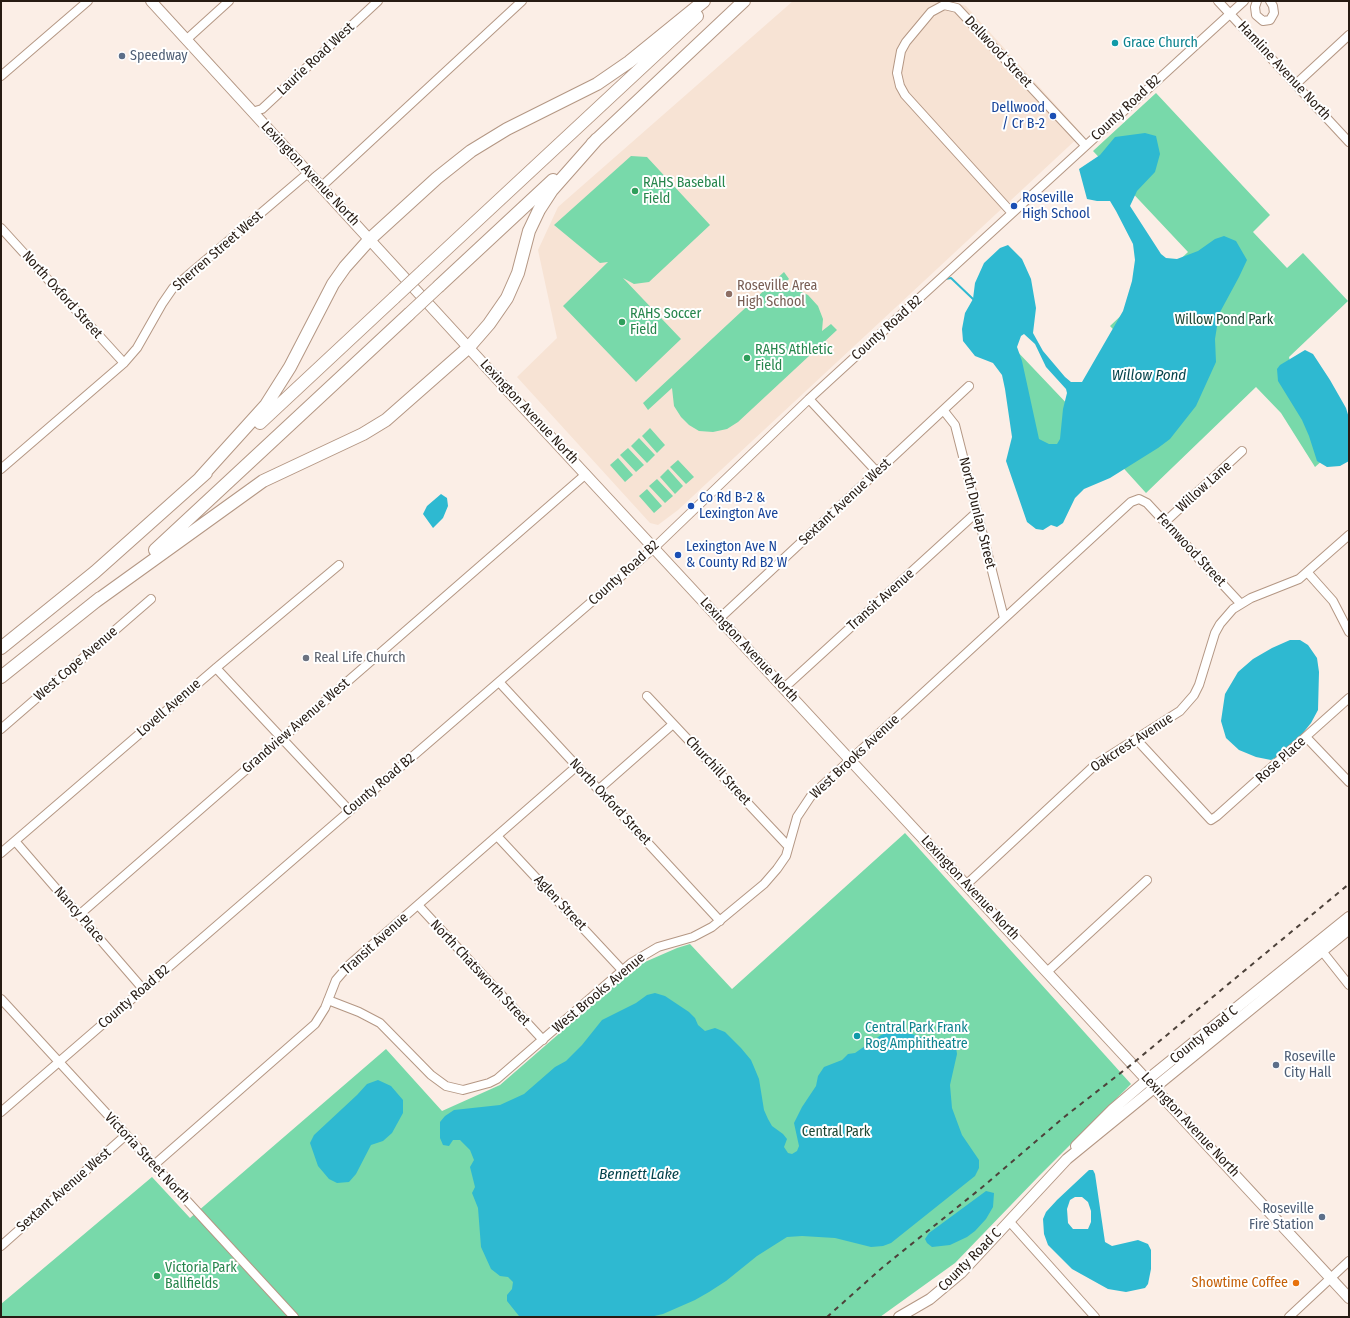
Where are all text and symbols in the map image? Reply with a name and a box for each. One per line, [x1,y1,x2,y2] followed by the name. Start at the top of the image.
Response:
[961,13,1035,91] street label: Dellwood Street
[1234,18,1334,124] street label: Hamline Avenue North
[274,19,358,99] street label: Laurie Road West
[1123,35,1198,51] place label: Grace Church
[1110,38,1120,48] marker: Grace Church
[130,48,188,64] place label: Speedway
[117,51,127,61] marker: Speedway
[1088,72,1164,144] street label: County Road B2
[991,100,1045,132] place label: Dellwood / Cr B-2
[1048,111,1058,121] marker: Dellwood / Cr B-2
[257,118,363,230] street label: Lexington Avenue North
[643,175,725,208] place label: RAHS Baseball Field
[630,186,640,196] marker: RAHS Baseball Field
[1022,190,1090,222] place label: Roseville High School
[1009,201,1019,211] marker: Roseville High School
[170,207,266,295] street label: Sherren Street West
[18,248,106,342] street label: North Oxford Street
[737,278,817,310] place label: Roseville Area High School
[724,289,734,299] marker: Roseville Area High School
[848,292,926,364] street label: County Road B2
[630,306,701,338] place label: RAHS Soccer Field
[1175,312,1273,328] park label: Willow Pond Park
[617,317,627,327] marker: RAHS Soccer Field
[755,342,833,374] place label: RAHS Athletic Field
[742,353,752,363] marker: RAHS Athletic Field
[476,356,582,468] street label: Lexington Avenue North
[1112,367,1186,385] water label: Willow Pond
[796,455,894,549] street label: Sextant Avenue West
[955,455,999,571] street label: North Dunlap Street
[1173,458,1235,516] street label: Willow Lane
[699,490,778,522] place label: Co Rd B-2 & Lexington Ave
[686,501,696,511] marker: Co Rd B-2 & Lexington Ave
[1153,510,1229,590] street label: Fernwood Street
[585,537,663,609] street label: County Road B2
[686,539,787,572] place label: Lexington Ave N & County Rd B2 W
[673,550,683,560] marker: Lexington Ave N & County Rd B2 W
[844,566,918,634] street label: Transit Avenue
[696,594,802,706] street label: Lexington Avenue North
[31,623,121,705] street label: West Cope Avenue
[314,650,406,666] place label: Real Life Church
[301,653,311,663] marker: Real Life Church
[239,675,353,777] street label: Grandview Avenue West
[134,676,204,740] street label: Lovell Avenue
[1087,710,1177,776] street label: Oakcrest Avenue
[807,711,903,803] street label: West Brooks Avenue
[682,733,754,809] street label: Churchill Street
[1253,733,1309,787] street label: Rose Place
[340,750,418,820] street label: County Road B2
[566,755,654,849] street label: North Oxford Street
[917,832,1023,944] street label: Lexington Avenue North
[530,872,590,934] street label: Aglen Street
[50,884,108,946] street label: Nancy Place
[338,910,412,978] street label: Transit Avenue
[427,917,533,1029] street label: North Chatsworth Street
[549,949,649,1037] street label: West Brooks Avenue
[95,961,173,1033] street label: County Road B2
[1167,1003,1241,1067] street label: County Road C
[865,1020,968,1052] place label: Central Park Frank Rog Amphitheatre
[852,1031,862,1041] marker: Central Park Frank Rog Amphitheatre
[1284,1049,1336,1082] place label: Roseville City Hall
[1271,1060,1281,1070] marker: Roseville City Hall
[1137,1069,1243,1181] street label: Lexington Avenue North
[101,1109,193,1207] street label: Victoria Street North
[802,1124,870,1140] park label: Central Park
[13,1144,115,1236] street label: Sextant Avenue West
[599,1166,679,1184] water label: Bennett Lake
[1249,1201,1314,1234] place label: Roseville Fire Station
[1317,1212,1327,1222] marker: Roseville Fire Station
[935,1225,1005,1295] street label: County Road C
[165,1260,237,1292] place label: Victoria Park Ballfields
[152,1271,162,1281] marker: Victoria Park Ballfields
[1192,1275,1288,1291] place label: Showtime Coffee
[1291,1278,1301,1288] marker: Showtime Coffee

